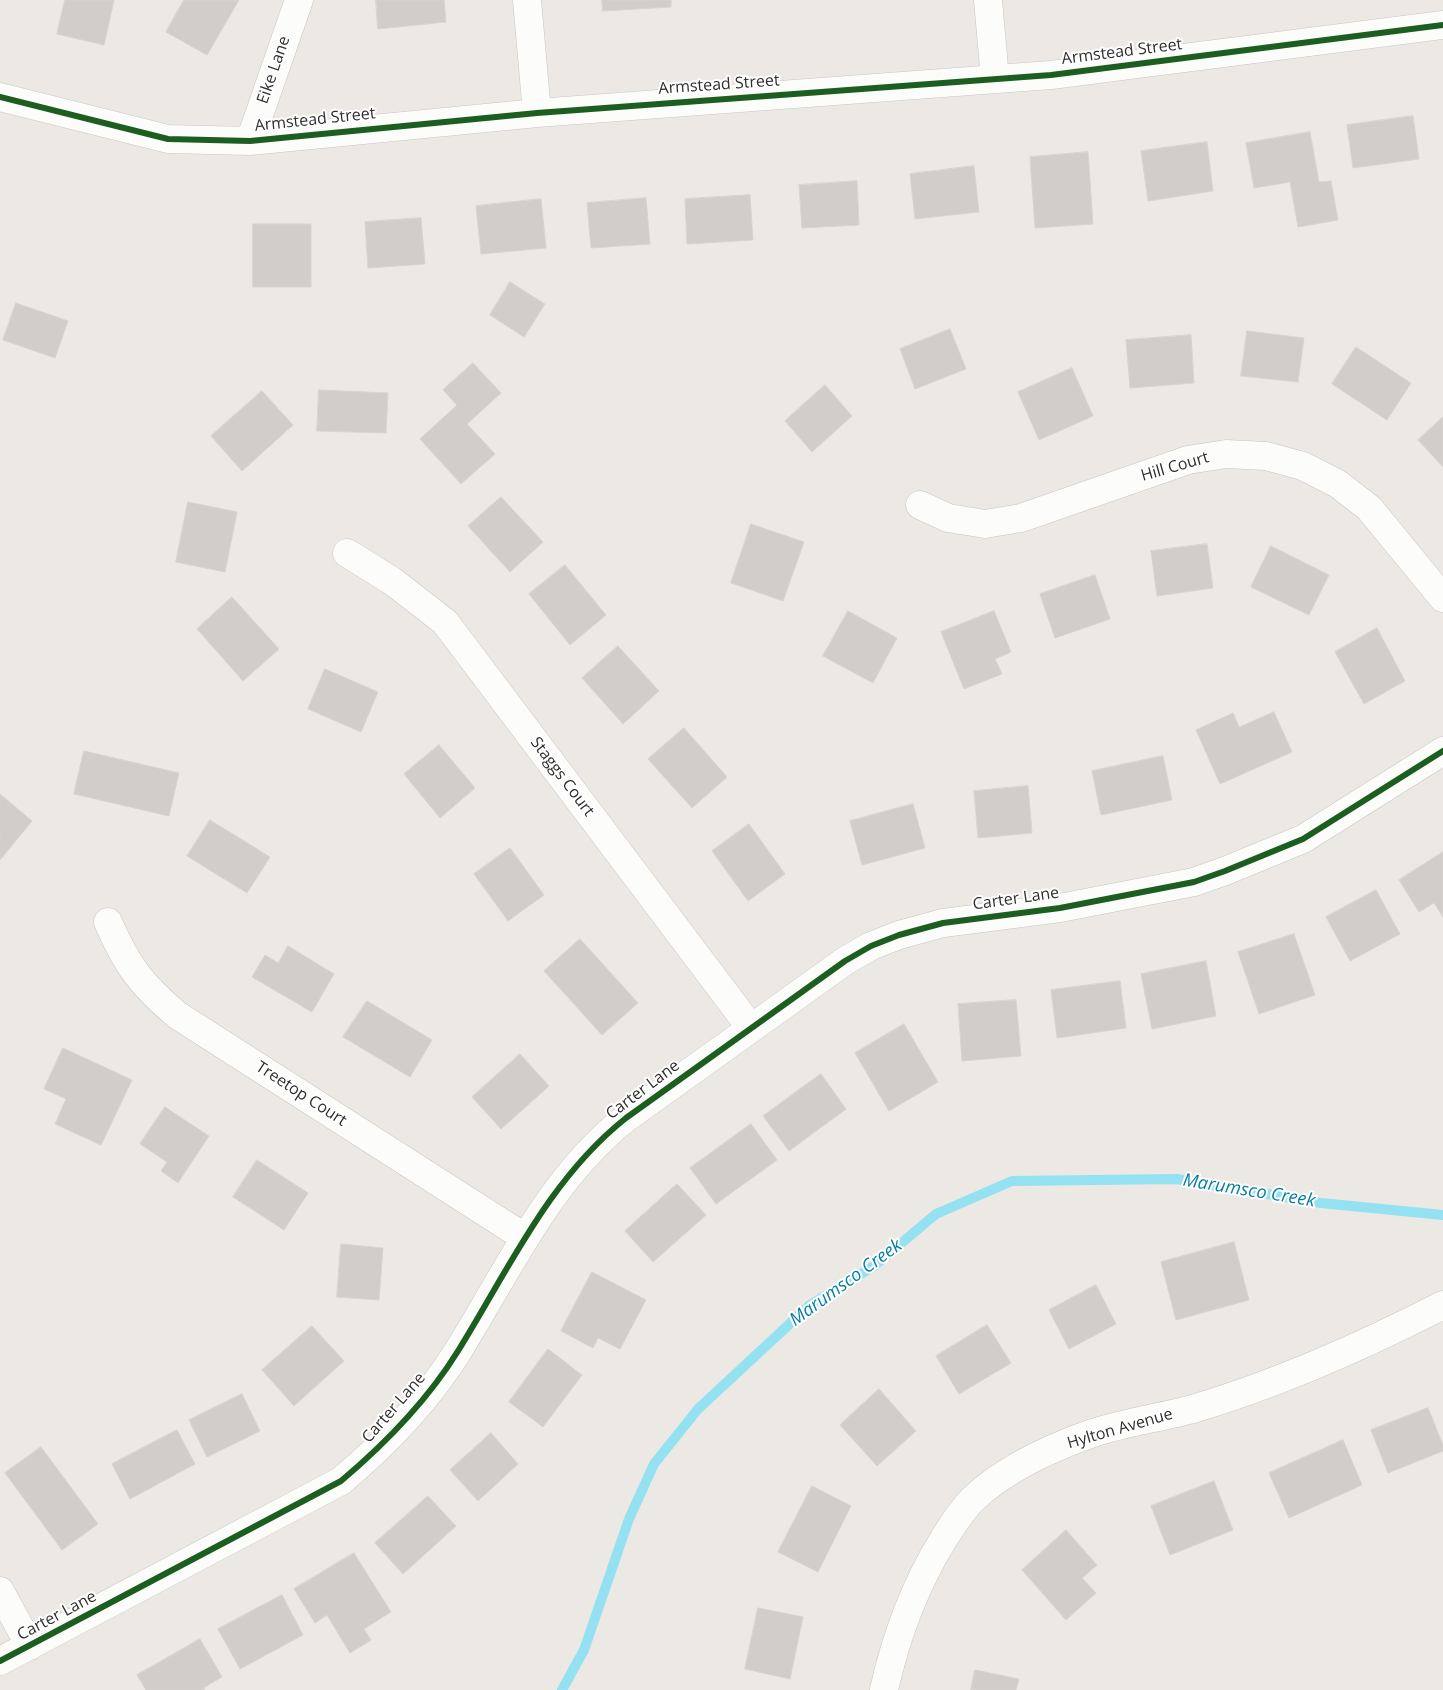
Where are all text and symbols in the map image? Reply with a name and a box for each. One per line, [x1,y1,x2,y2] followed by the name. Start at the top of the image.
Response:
[253,34,295,106] street label: Eike Lane
[1061,35,1183,69] street label: Armstead Street
[658,71,780,99] street label: Armstead Street
[254,104,376,136] street label: Armstead Street
[1139,448,1211,486] street label: Hill Court
[526,734,598,820] street label: Staggs Court
[972,883,1060,915] street label: Carter Lane
[603,1056,683,1124] street label: Carter Lane
[252,1058,350,1130] street label: Treetop Court
[1181,1170,1317,1212] water label: Marumsco Creek
[786,1235,906,1331] water label: Marumsco Creek
[358,1369,430,1447] street label: Carter Lane
[1065,1405,1175,1453] street label: Hylton Avenue
[14,1587,100,1645] street label: Carter Lane

